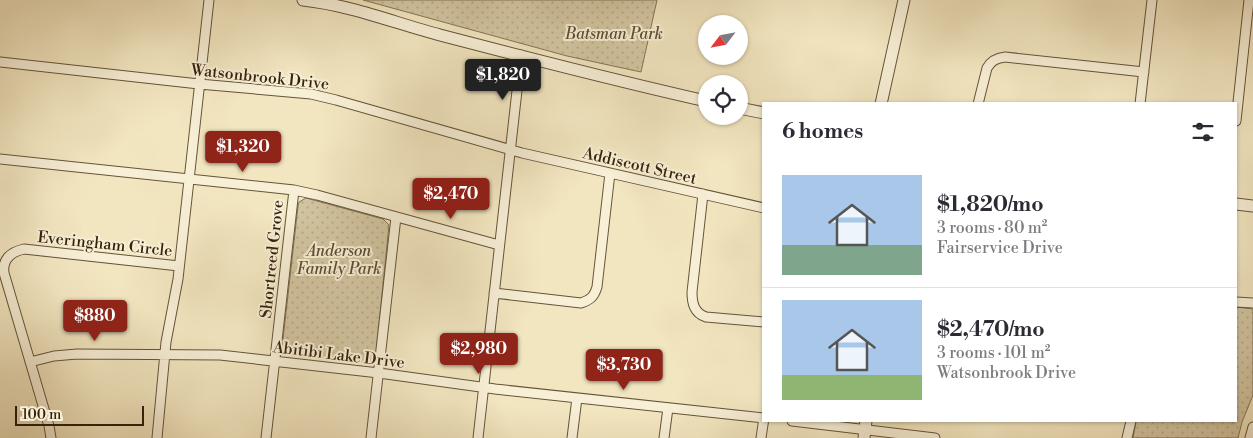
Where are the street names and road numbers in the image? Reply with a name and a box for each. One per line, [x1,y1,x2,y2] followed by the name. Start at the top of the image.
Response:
[189,60,330,94] street label: Watsonbrook Drive
[580,143,699,189] street label: Addiscott Street
[256,199,288,319] street label: Shortreed Grove
[37,227,173,261] street label: Everingham Circle
[271,337,406,373] street label: Abitibi Lake Drive

